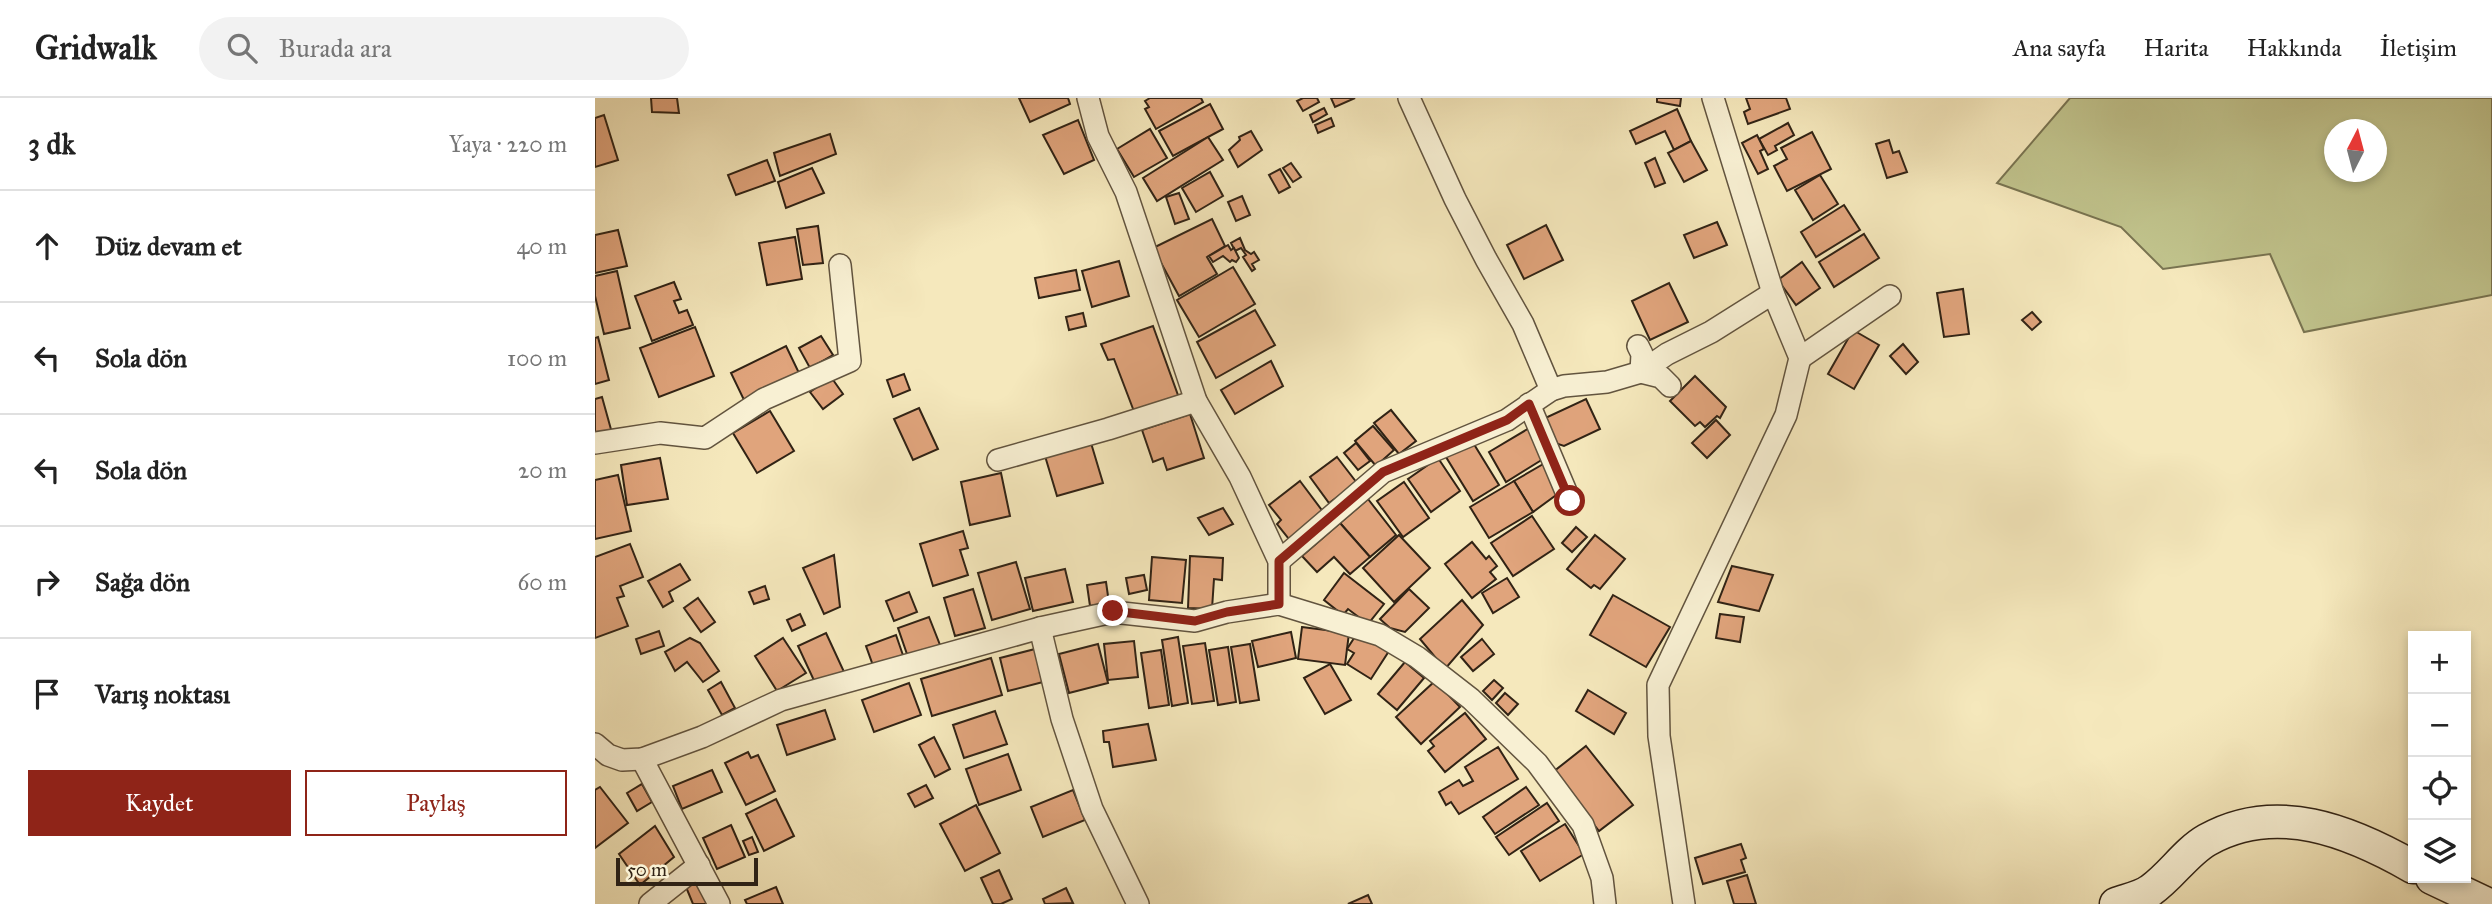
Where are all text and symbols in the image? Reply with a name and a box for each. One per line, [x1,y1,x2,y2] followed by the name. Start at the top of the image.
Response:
[199,17,689,80] search box
[35,28,157,68] text: Gridwalk
[223,29,261,67] icon: search
[279,32,392,64] text: Burada ara
[2013,33,2106,63] text: Ana sayfa
[2144,33,2209,63] text: Harita
[2247,33,2342,63] text: Hakkında
[2380,33,2457,63] text: İletişim
[2324,119,2387,182] north arrow
[28,126,75,162] text: 3 dk
[449,130,567,158] text: Yaya · 220 m
[28,227,66,265] icon: ahead
[95,230,242,262] text: Düz devam et
[517,232,567,260] text: 40 m
[28,339,66,377] icon: left
[95,342,187,374] text: Sola dön
[507,344,567,372] text: 100 m
[28,451,66,489] icon: left
[95,454,187,486] text: Sola dön
[518,456,567,484] text: 20 m
[1554,485,1585,516] route start
[28,563,66,601] icon: right
[95,566,190,598] text: Sağa dön
[518,568,567,596] text: 60 m
[1097,595,1128,626] route end
[2408,631,2471,883] map controls
[2408,631,2471,694] button: +
[28,675,66,713] icon: arrive
[95,678,230,710] text: Varış noktası
[2408,694,2471,757] button: −
[2408,757,2471,820] button: locate
[28,770,291,836] button: Kaydet
[305,770,567,836] button: Paylaş
[2408,820,2471,883] button: layers
[616,855,758,887] scale bar
[627,858,667,881] text: 50 m

